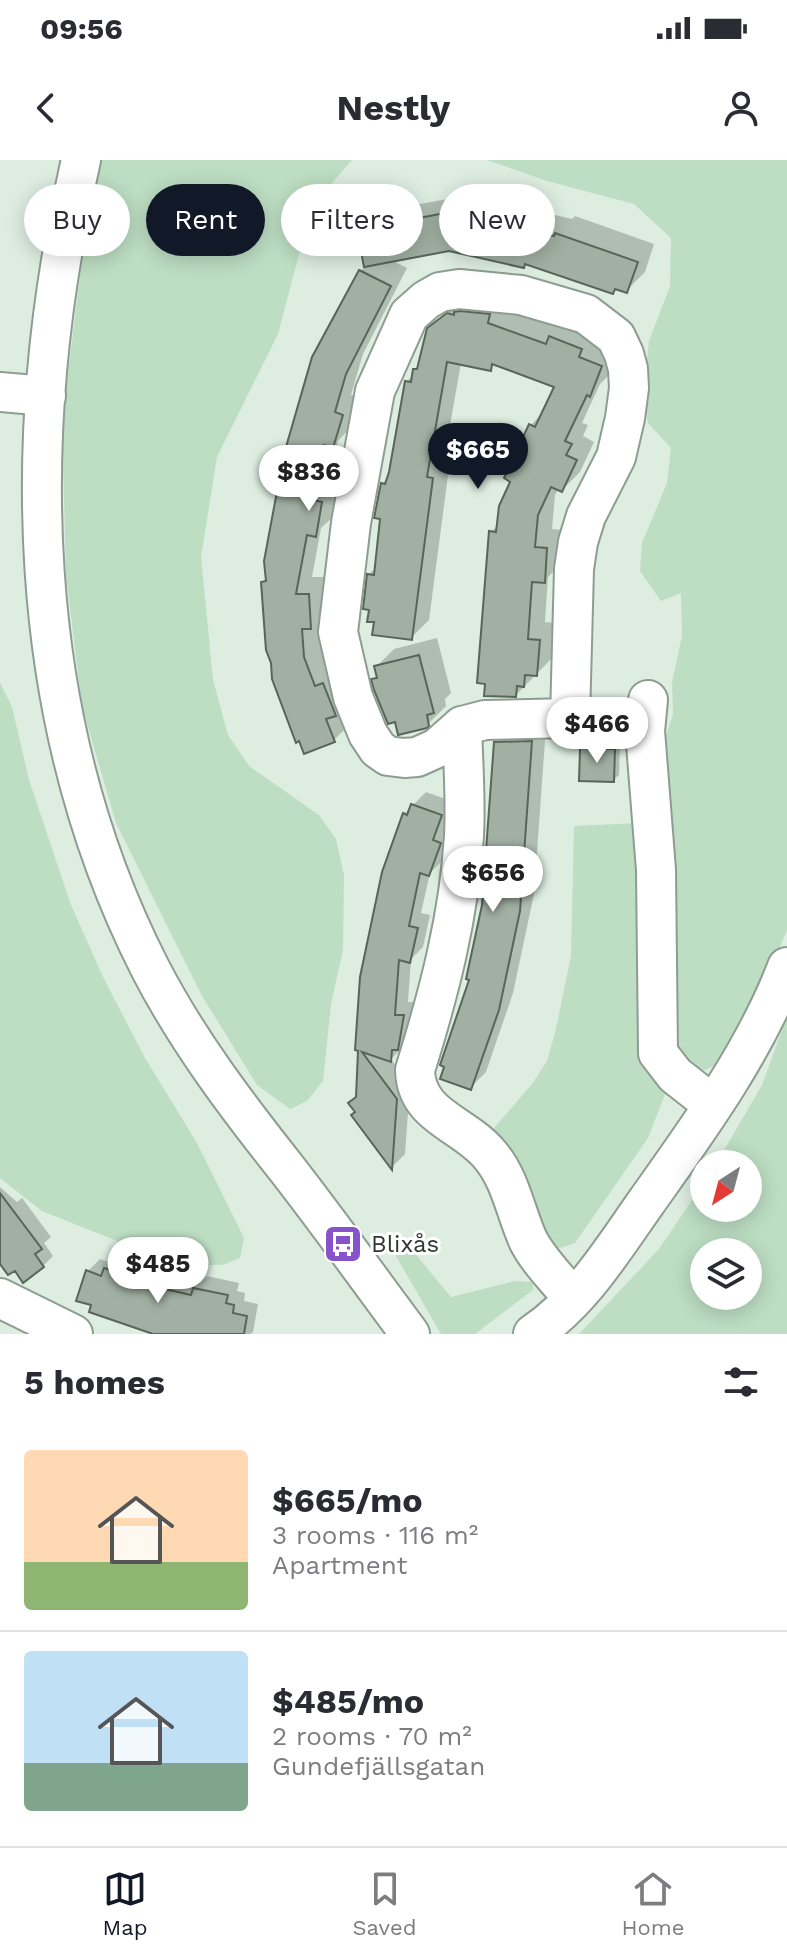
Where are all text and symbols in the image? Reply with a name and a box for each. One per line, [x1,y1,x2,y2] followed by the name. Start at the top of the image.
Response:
[40,11,123,46] text: 09:56
[24,86,68,130] icon: back
[719,86,763,130] icon: person
[337,87,450,129] text: Nestly
[24,184,130,256] chip: Buy
[146,184,265,256] chip: Rent
[281,184,423,256] chip: Filters
[439,184,555,256] chip: New
[431,423,525,491] pin: $665
[446,434,510,464] text: $665
[262,445,356,513] pin: $836
[277,456,341,486] text: $836
[550,697,644,765] pin: $466
[564,708,630,738] text: $466
[446,846,540,914] pin: $656
[461,857,525,887] text: $656
[690,1150,762,1222] north arrow
[690,1150,762,1310] map controls
[322,1223,364,1265] bus stop icon: Blixås
[371,1230,439,1258] place label: Blixås
[111,1237,205,1305] pin: $485
[690,1238,762,1310] button: layers
[126,1248,190,1278] text: $485
[719,1360,763,1404] icon: filters
[24,1362,165,1402] text: 5 homes
[272,1480,423,1520] text: $665/mo
[88,1482,184,1578] icon: home
[272,1520,478,1550] text: 3 rooms · 116 m²
[272,1550,408,1580] text: Apartment
[272,1681,424,1721] text: $485/mo
[88,1683,184,1779] icon: home
[272,1721,472,1751] text: 2 rooms · 70 m²
[272,1751,485,1781] text: Gundefjällsgatan
[103,1867,147,1940] tab: Map
[353,1867,416,1940] tab: Saved
[622,1867,684,1940] tab: Home

